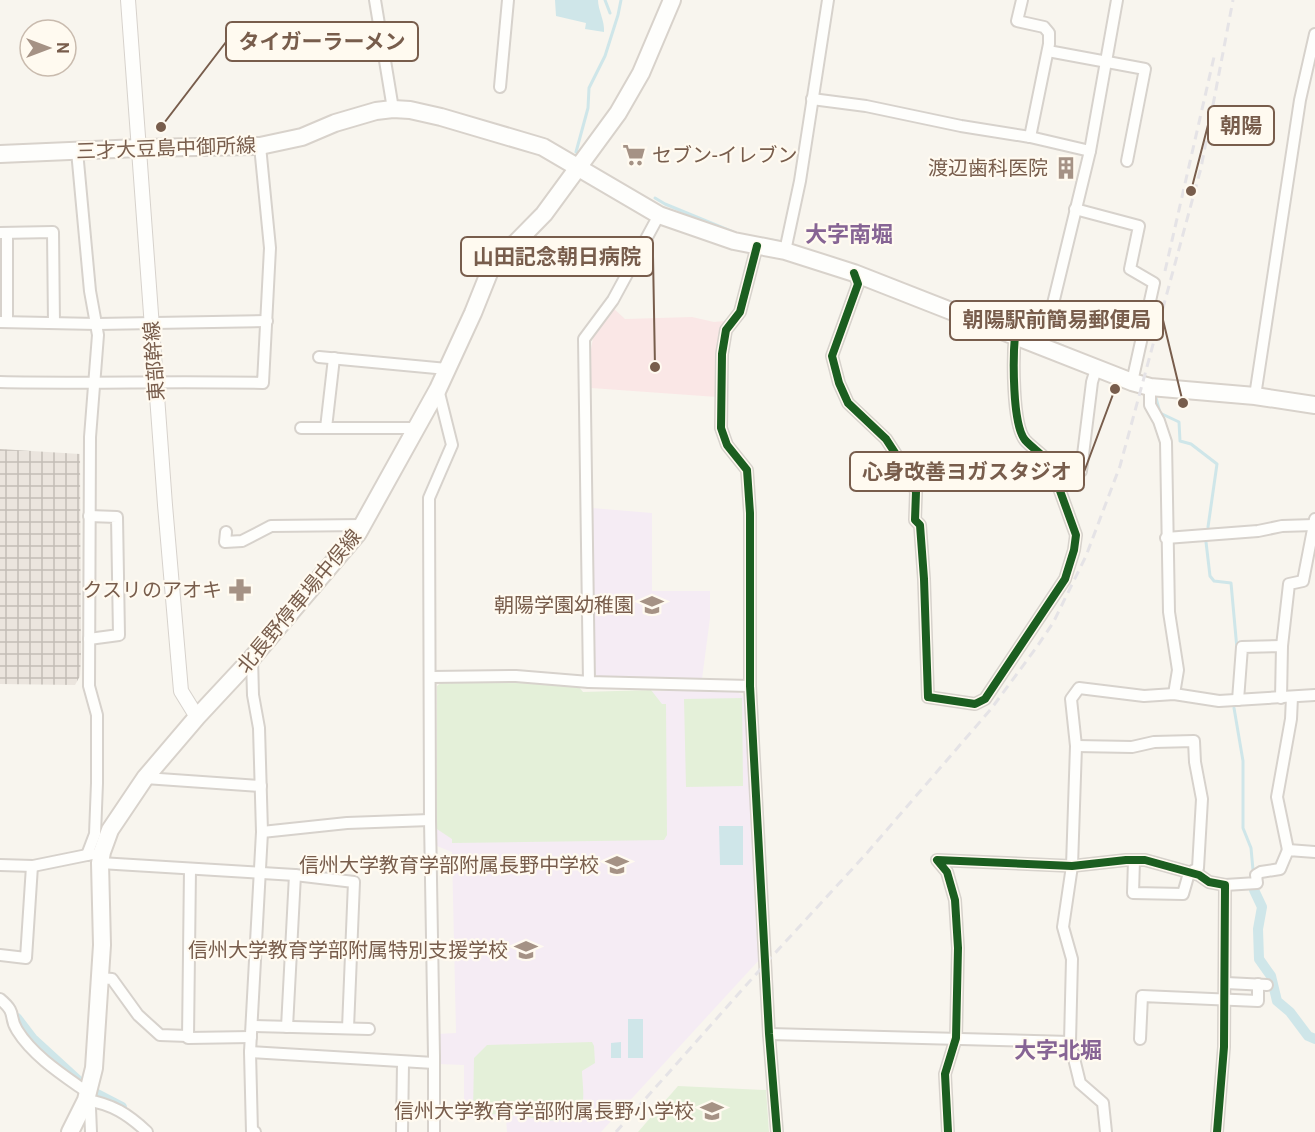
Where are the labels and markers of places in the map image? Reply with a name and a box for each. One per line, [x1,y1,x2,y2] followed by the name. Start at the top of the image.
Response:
[226,22,418,61] callout: タイガーラーメン
[1208,106,1274,145] callout: 朝陽
[621,142,647,168] supermarket icon: セブン-イレブン
[652,143,798,167] place label: セブン-イレブン
[1053,155,1079,181] building icon: 渡辺歯科医院
[928,156,1048,180] place label: 渡辺歯科医院
[461,237,653,276] callout: 山田記念朝日病院
[950,301,1163,340] callout: 朝陽駅前簡易郵便局
[850,452,1084,491] callout: 心身改善ヨガスタジオ
[227,577,253,603] pharmacy icon: クスリのアオキ
[83,578,222,602] place label: クスリのアオキ
[639,592,665,618] school or university icon: 朝陽学園幼稚園
[494,593,634,617] place label: 朝陽学園幼稚園
[604,852,630,878] school or university icon: 信州大学教育学部附属長野中学校
[299,853,599,877] place label: 信州大学教育学部附属長野中学校
[513,937,539,963] school or university icon: 信州大学教育学部附属特別支援学校
[188,938,508,962] place label: 信州大学教育学部附属特別支援学校
[699,1098,725,1124] school or university icon: 信州大学教育学部附属長野小学校
[394,1099,694,1123] place label: 信州大学教育学部附属長野小学校

